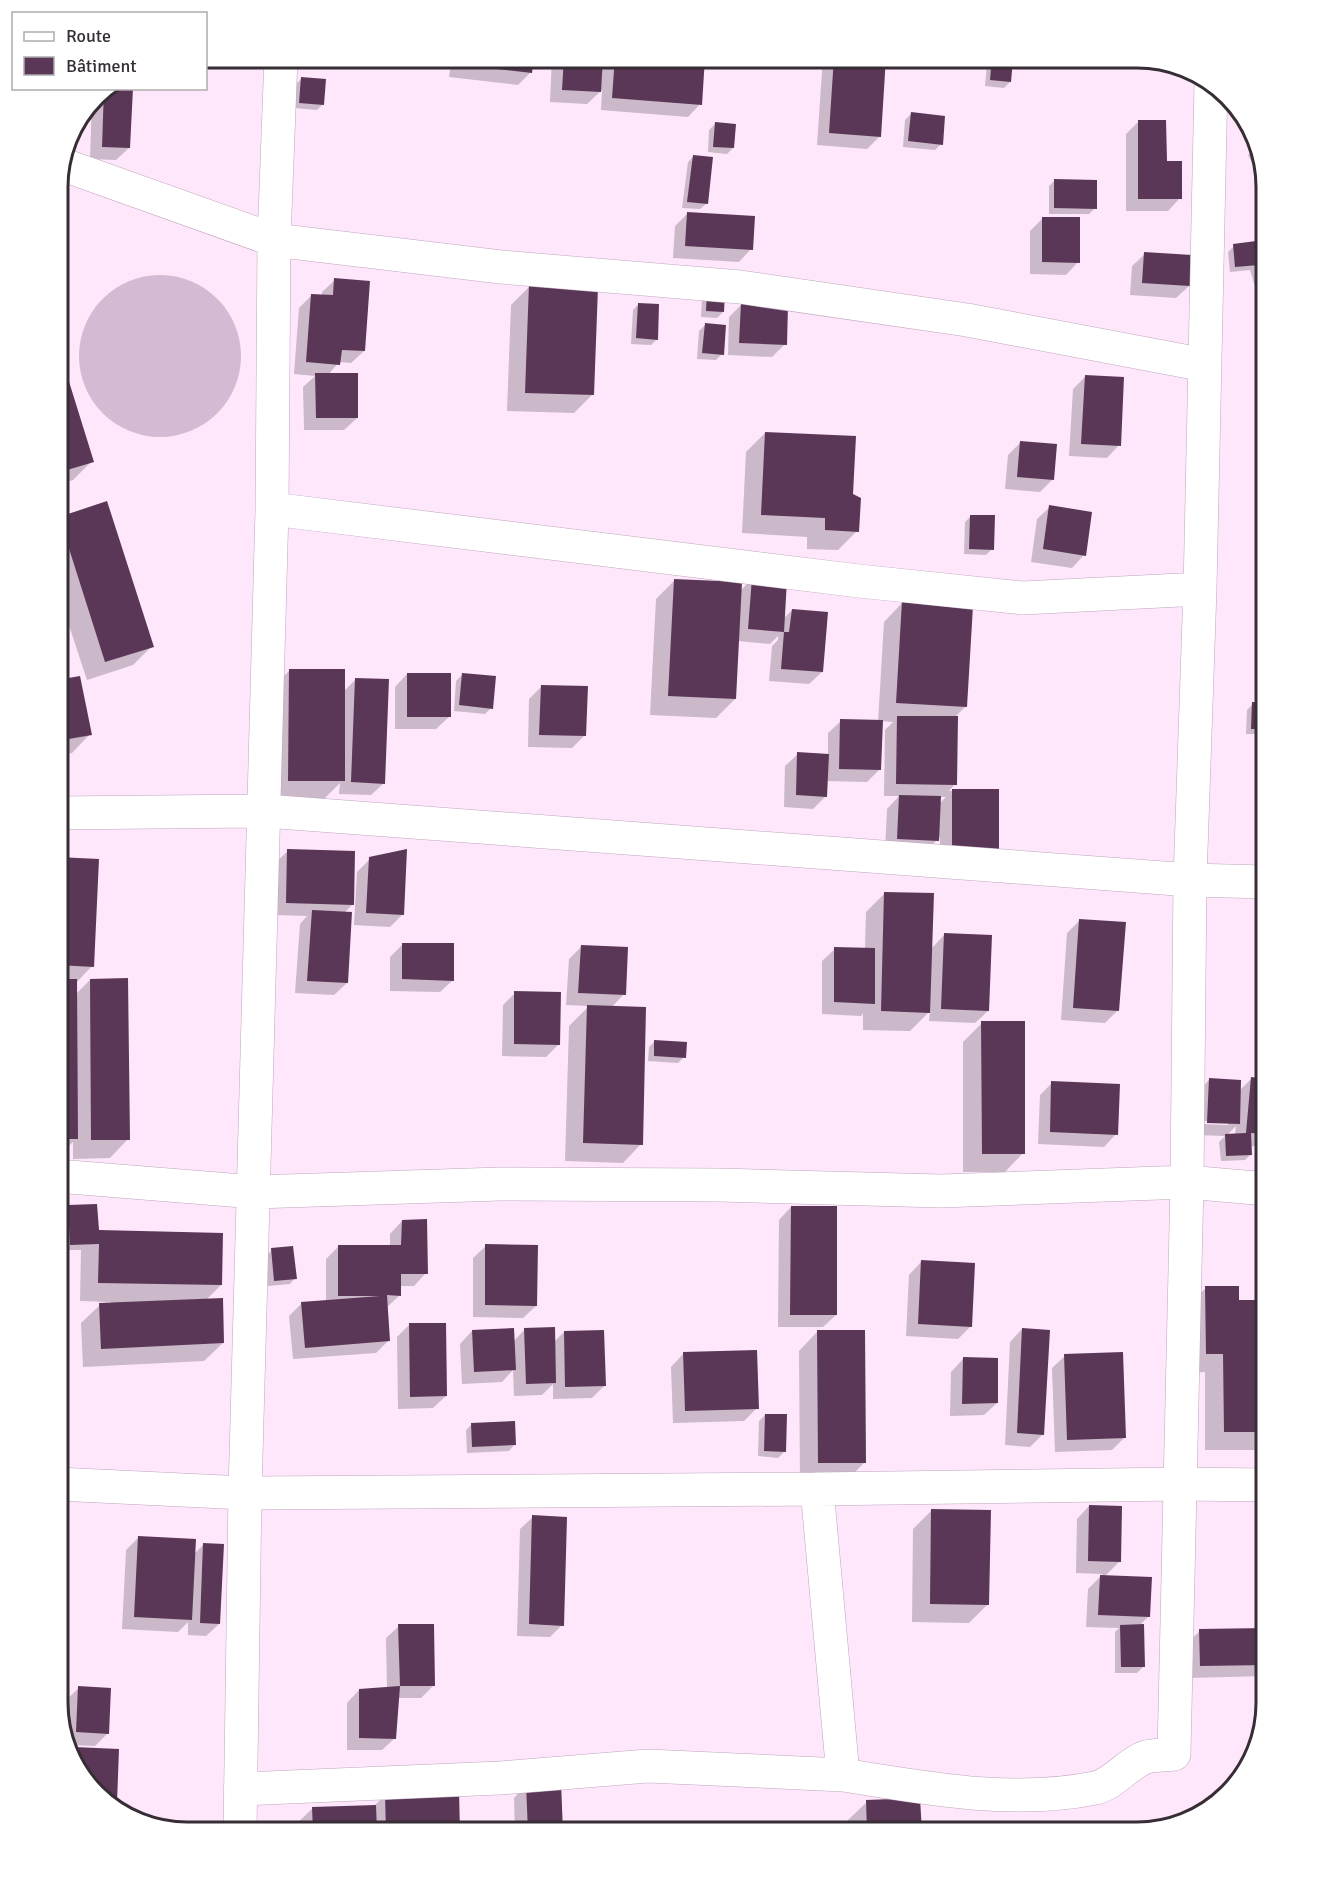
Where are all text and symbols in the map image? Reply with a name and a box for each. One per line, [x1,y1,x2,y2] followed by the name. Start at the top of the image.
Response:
[12,12,207,90] legend
[66,25,111,47] text: Route
[66,55,137,77] text: Bâtiment

